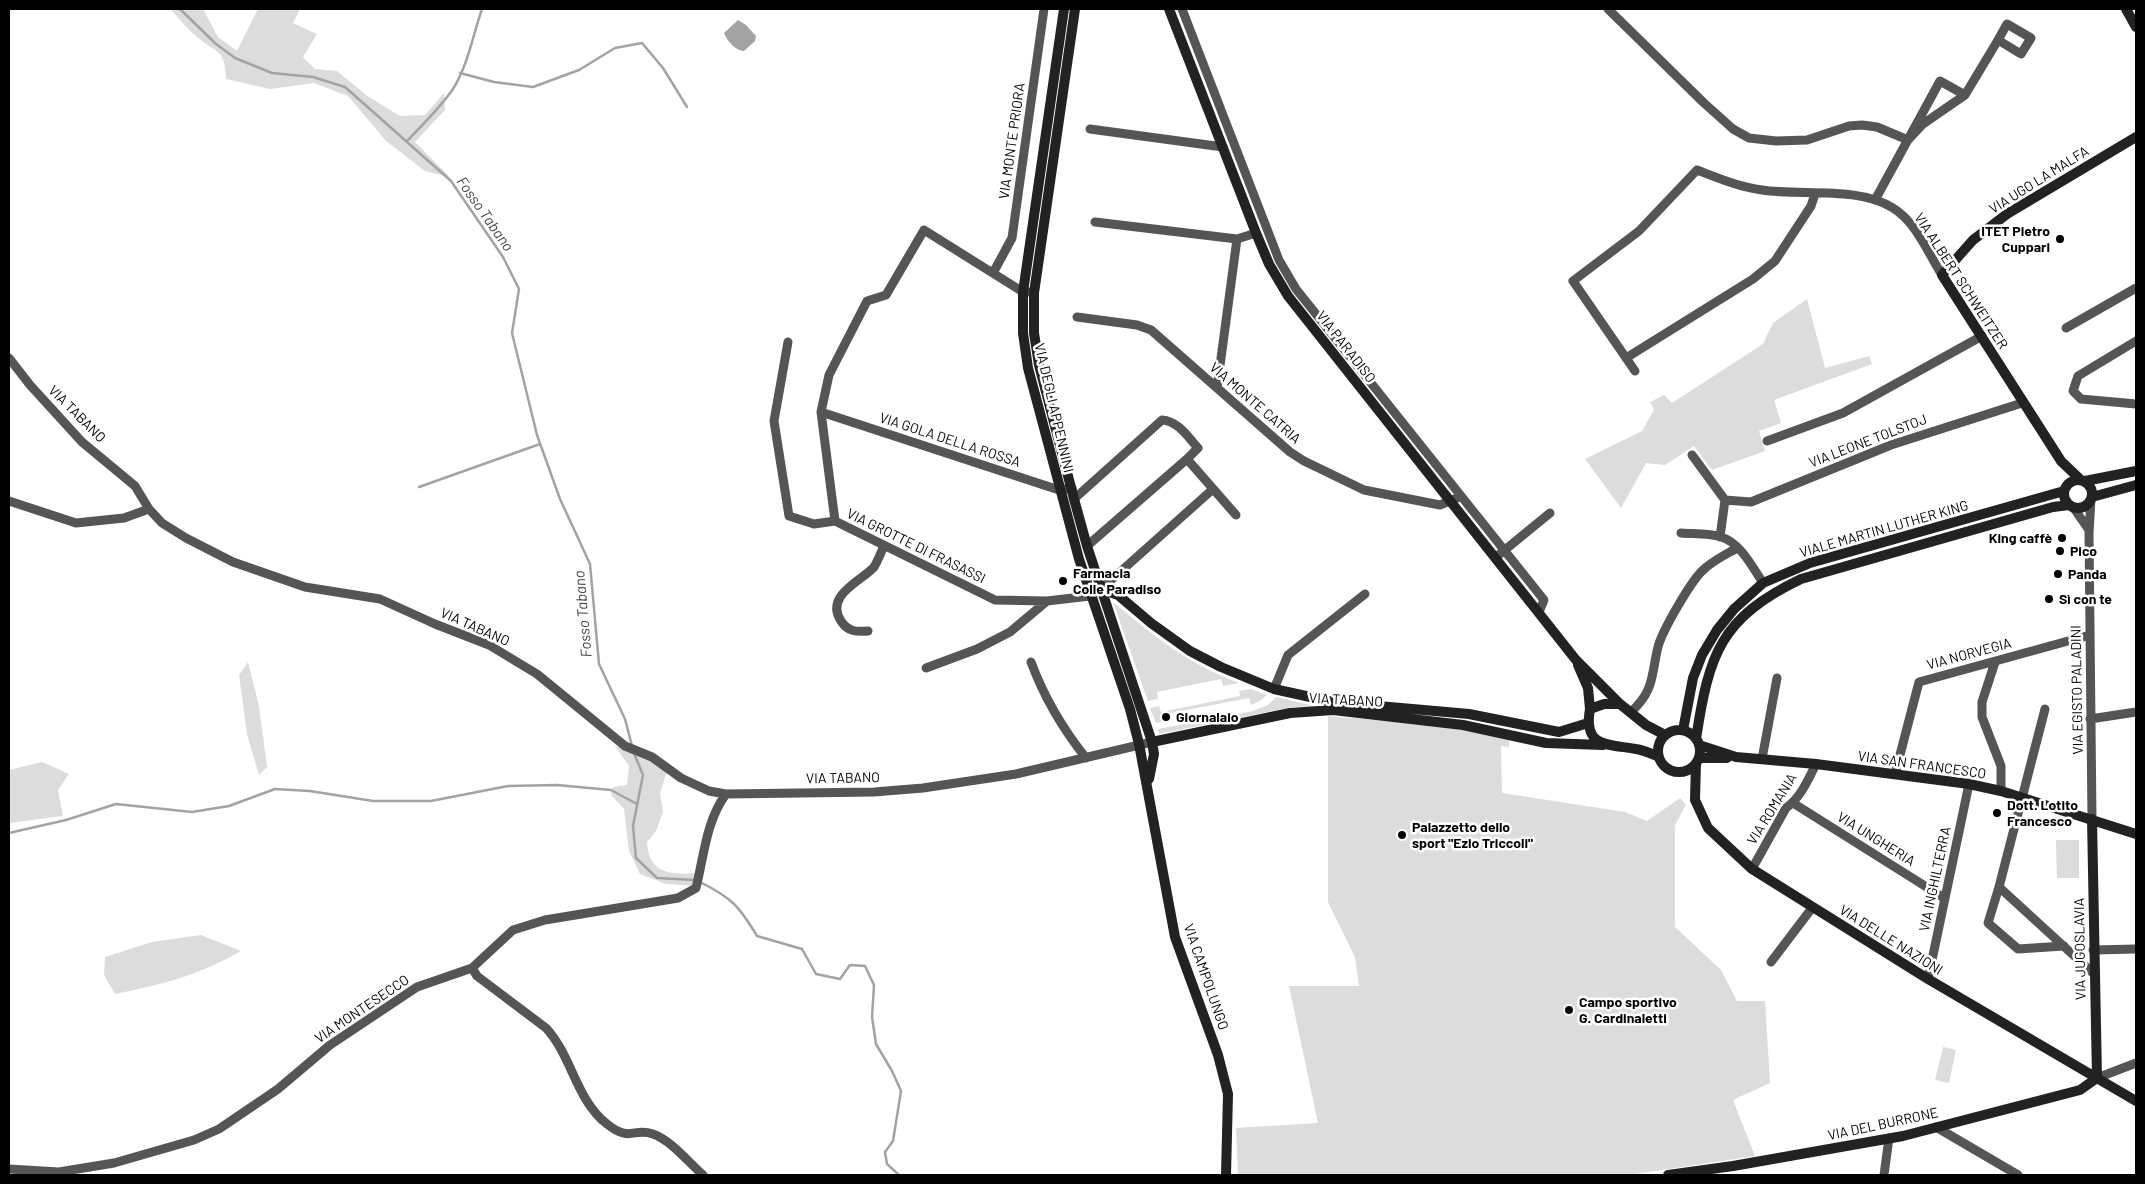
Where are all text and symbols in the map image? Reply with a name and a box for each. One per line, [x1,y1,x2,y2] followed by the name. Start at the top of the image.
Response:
[996,82,1028,200] street label: VIA MONTE PRIORA
[1986,143,2092,217] street label: VIA UGO LA MALFA
[453,173,517,255] water label: Fosso Tabano
[1911,210,2011,352] street label: VIA ALBERT SCHWEITZER
[1981,223,2050,256] place label: ITET Pietro Cuppari
[2054,233,2066,245] marker: ITET Pietro Cuppari
[1313,308,1379,386] street label: VIA PARADISO
[1031,342,1077,474] street label: VIA DEGLI APPENNINI
[1206,359,1304,447] street label: VIA MONTE CATRIA
[45,382,109,446] street label: VIA TABANO
[877,409,1023,471] street label: VIA GOLA DELLA ROSSA
[1807,411,1929,471] street label: VIA LEONE TOLSTOJ
[1798,497,1970,561] street label: VIALE MARTIN LUTHER KING
[844,505,988,587] street label: VIA GROTTE DI FRASASSI
[1989,530,2052,546] place label: King caffè
[2056,532,2068,544] marker: King caffè
[2070,543,2097,559] place label: Pico
[2054,545,2066,557] marker: Pico
[1073,565,1161,598] place label: Farmacia Colle Paradiso
[2068,566,2107,582] place label: Panda
[2052,568,2064,580] marker: Panda
[570,570,596,658] water label: Fosso Tabano
[1057,575,1069,587] marker: Farmacia Colle Paradiso
[2059,591,2112,607] place label: Sì con te
[2043,593,2055,605] marker: Sì con te
[438,604,512,650] street label: VIA TABANO
[2067,625,2087,755] street label: VIA EGISTO PALADINI
[1925,635,2013,673] street label: VIA NORVEGIA
[1309,690,1383,710] street label: VIA TABANO
[1176,709,1239,725] place label: Giornalaio
[1160,711,1172,723] marker: Giornalaio
[1857,748,1987,782] street label: VIA SAN FRANCESCO
[806,769,880,787] street label: VIA TABANO
[1744,770,1800,848] street label: VIA ROMANIA
[2007,797,2078,830] place label: Dott. Lotito Francesco
[1991,807,2003,819] marker: Dott. Lotito Francesco
[1834,808,1918,870] street label: VIA UNGHERIA
[1412,819,1533,852] place label: Palazzetto dello sport "Ezio Triccoli"
[1916,825,1954,933] street label: VIA INGHILTERRA
[1396,829,1408,841] marker: Palazzetto dello sport "Ezio Triccoli"
[2071,898,2089,1000] street label: VIA JUGOSLAVIA
[1836,901,1946,979] street label: VIA DELLE NAZIONI
[1180,922,1232,1032] street label: VIA CAMPOLUNGO
[312,971,412,1047] street label: VIA MONTESECCO
[1579,994,1677,1026] place label: Campo sportivo G. Cardinaletti
[1563,1004,1575,1016] marker: Campo sportivo G. Cardinaletti
[1826,1104,1940,1144] street label: VIA DEL BURRONE

